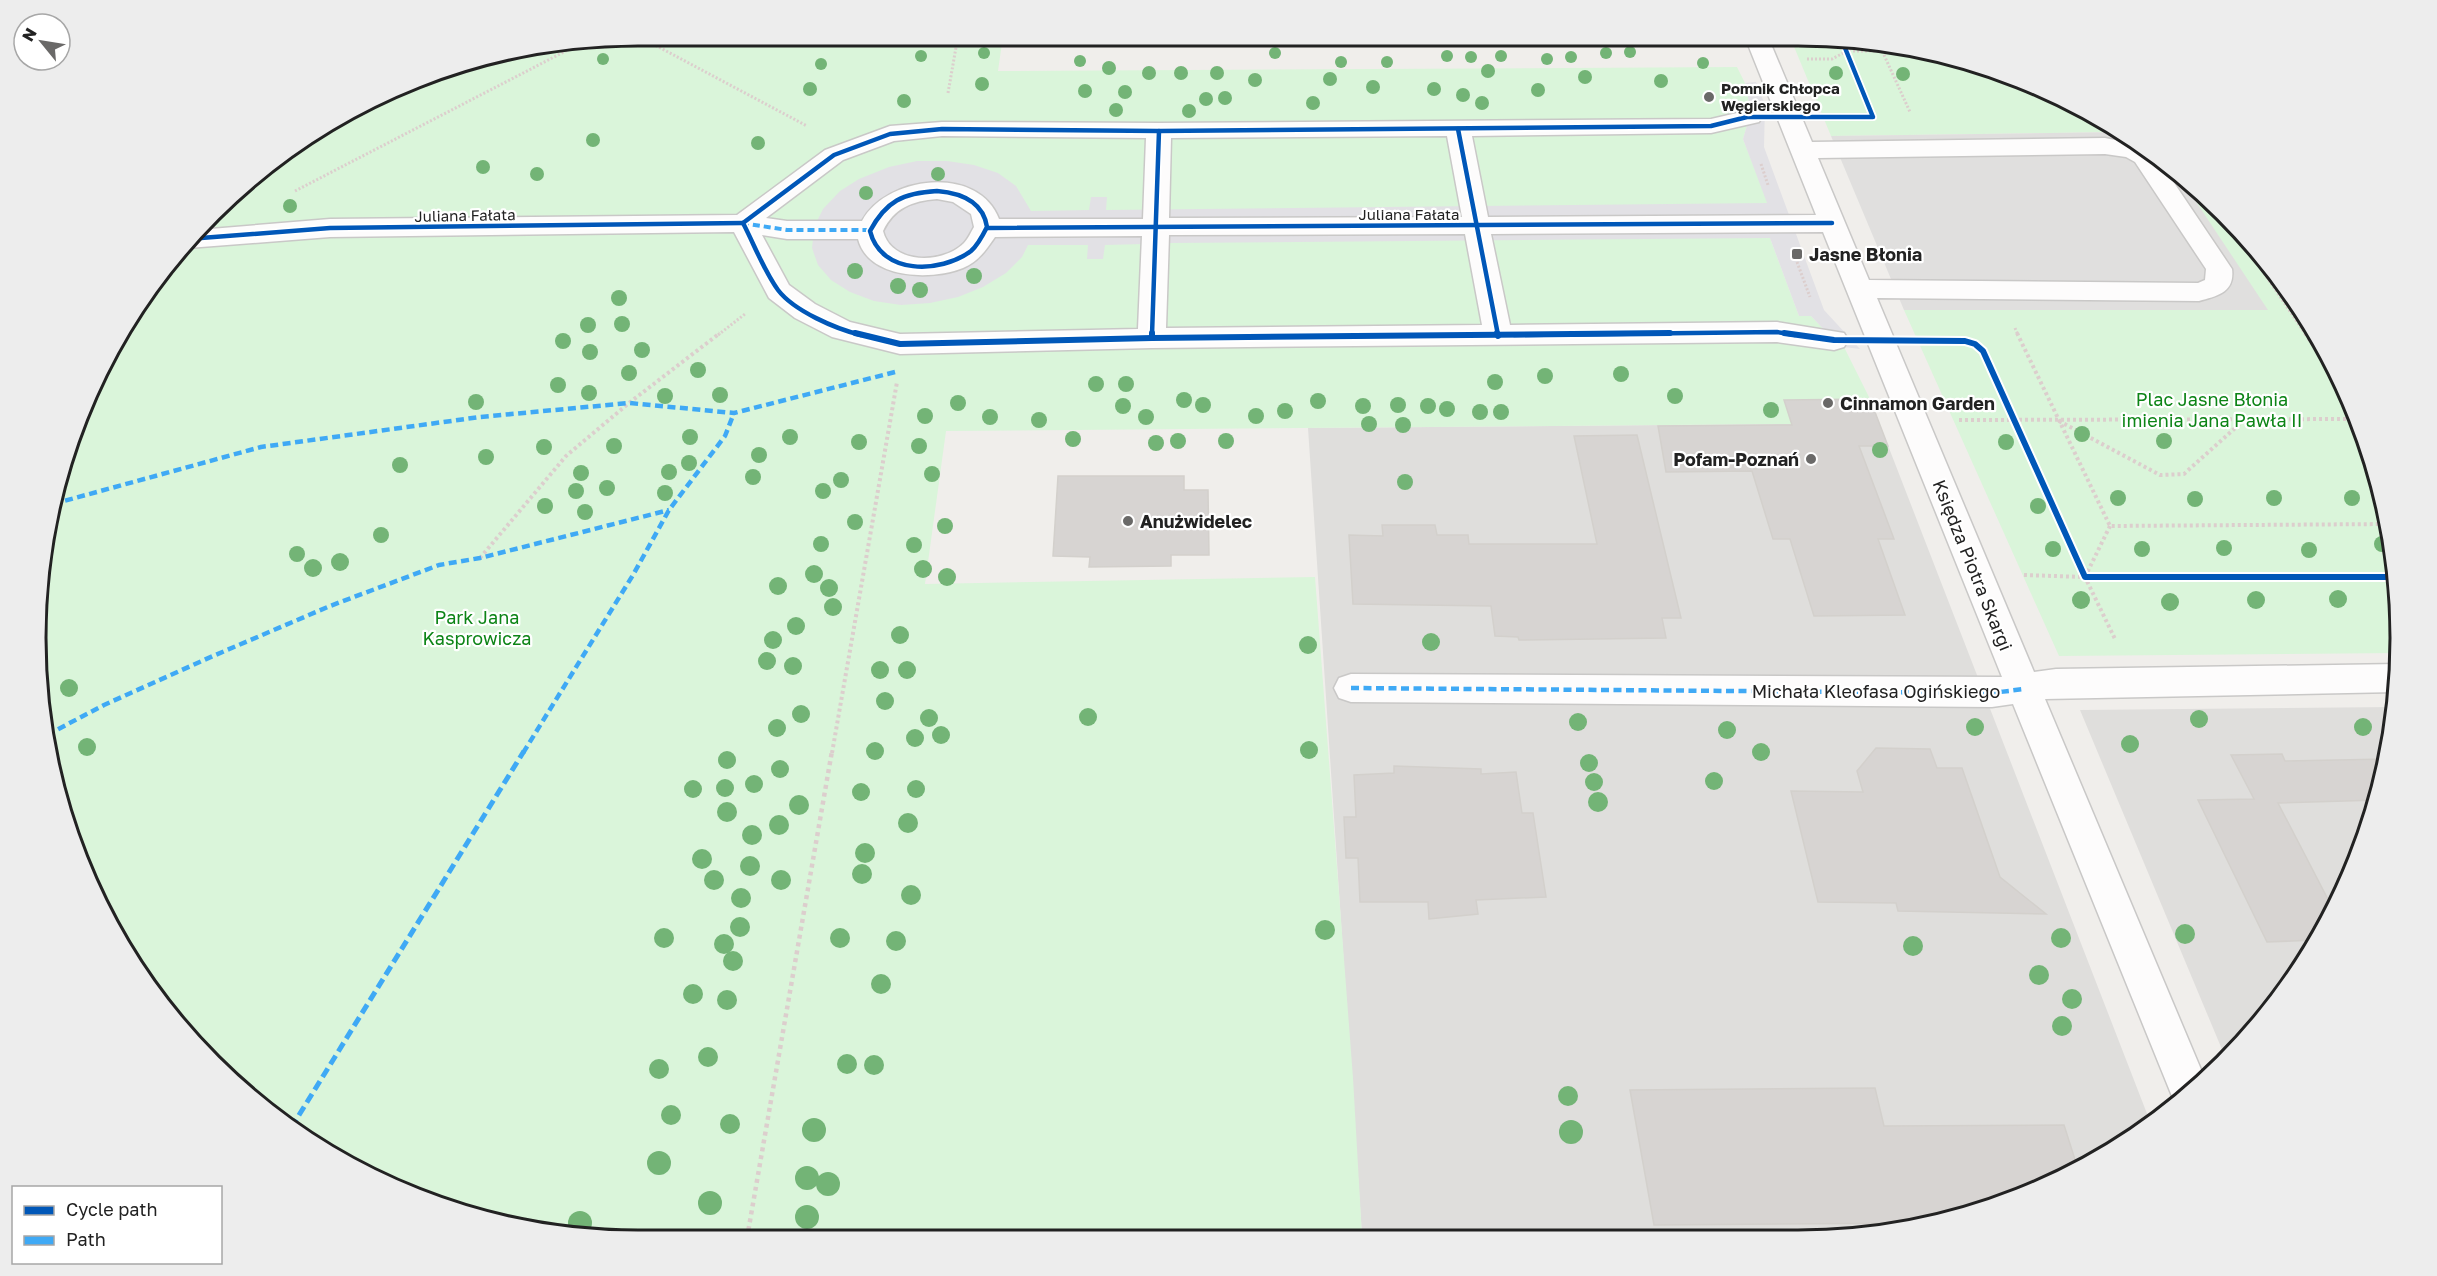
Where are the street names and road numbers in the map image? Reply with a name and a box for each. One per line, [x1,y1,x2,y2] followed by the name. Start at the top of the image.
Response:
[414,205,516,225] street label: Juliana Fałata
[1358,205,1460,223] street label: Juliana Fałata
[1929,476,2017,654] street label: Księdza Piotra Skargi
[1752,680,2000,702] street label: Michała Kleofasa Ogińskiego

